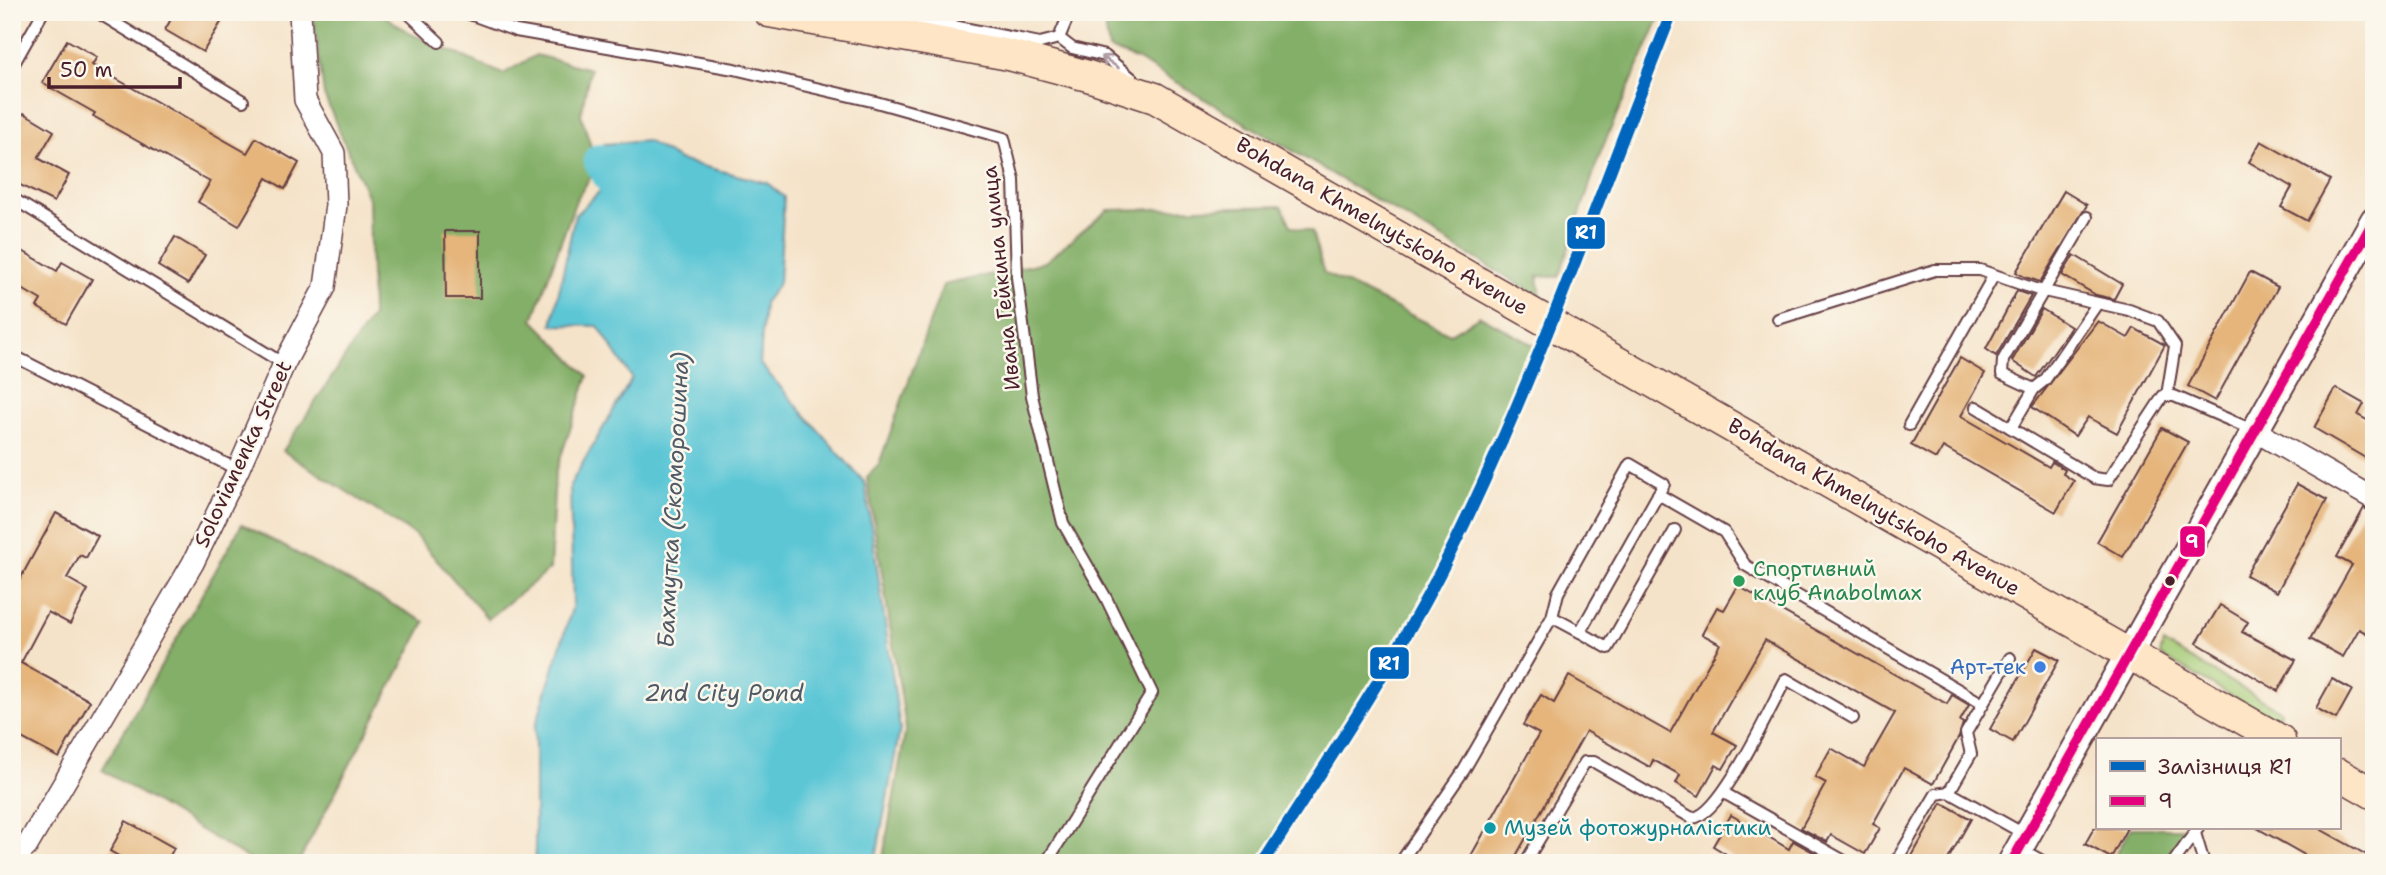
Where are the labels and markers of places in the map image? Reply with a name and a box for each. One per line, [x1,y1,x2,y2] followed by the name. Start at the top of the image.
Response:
[1753,555,1922,607] place label: Спортивний клуб Anabolmax
[1731,573,1747,589] marker: Спортивний клуб Anabolmax
[2163,574,2177,588] unlabelled marker
[1950,653,2026,681] place label: Арт-тек
[2032,659,2048,675] marker: Арт-тек
[1504,814,1772,842] place label: Музей фотожурналістики
[1482,820,1498,836] marker: Музей фотожурналістики

